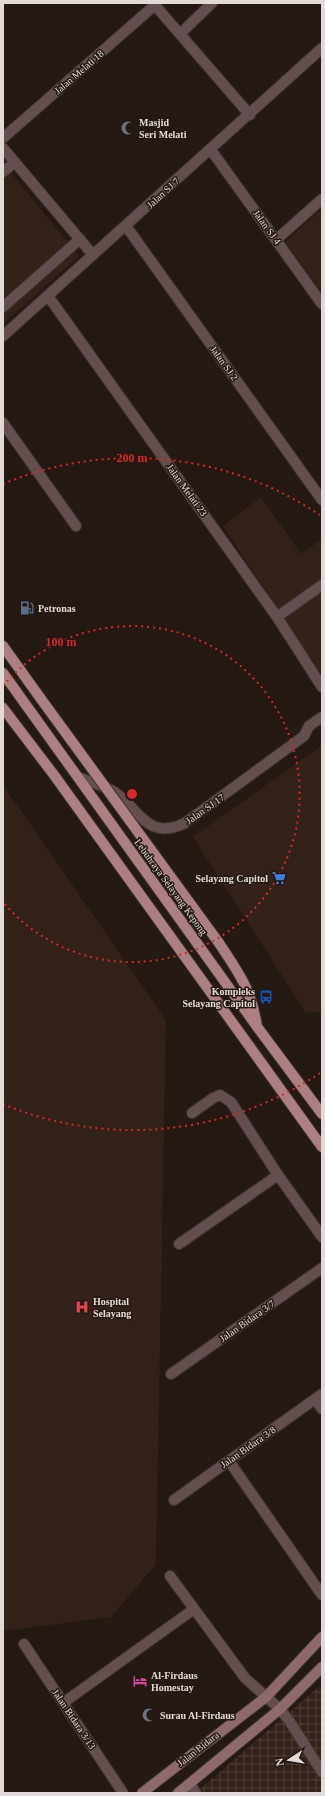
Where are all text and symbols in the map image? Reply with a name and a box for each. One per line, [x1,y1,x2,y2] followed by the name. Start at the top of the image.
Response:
[52,48,106,96] street label: Jalan Melati 18
[139,117,187,140] place label: Masjid Seri Melati
[120,120,136,136] mosque icon: Masjid Seri Melati
[144,176,182,210] street label: Jalan SJ 7
[251,208,283,246] street label: Jalan SJ 4
[208,344,240,382] street label: Jalan SJ 2
[117,451,148,465] text: 200 m
[164,462,210,518] street label: Jalan Melati 23
[19,600,35,616] fuel station icon: Petronas
[38,603,76,614] place label: Petronas
[46,635,77,649] text: 100 m
[125,787,139,801] centre of rings
[183,792,227,826] street label: Jalan SJ 17
[132,837,210,937] street label: Lebuhraya Selayang Kepong
[271,870,287,886] supermarket icon: Selayang Capitol
[195,873,268,884] place label: Selayang Capitol
[182,986,255,1009] place label: Kompleks Selayang Capitol
[258,989,274,1005] bus stop icon: Kompleks Selayang Capitol
[93,1296,131,1319] place label: Hospital Selayang
[217,1298,277,1344] street label: Jalan Bidara 3/7
[74,1299,90,1315] hospital icon: Hospital Selayang
[218,1424,278,1470] street label: Jalan Bidara 3/8
[151,1670,198,1693] place label: Al-Firdaus Homestay
[132,1673,148,1689] hotel icon: Al-Firdaus Homestay
[50,1687,98,1751] street label: Jalan Bidara 3/13
[141,1707,157,1723] mosque icon: Surau Al-Firdaus
[160,1710,235,1721] place label: Surau Al-Firdaus
[175,1729,221,1769] street label: Jalan Bidara
[269,1740,309,1780] north arrow
[273,1757,286,1767] text: N

